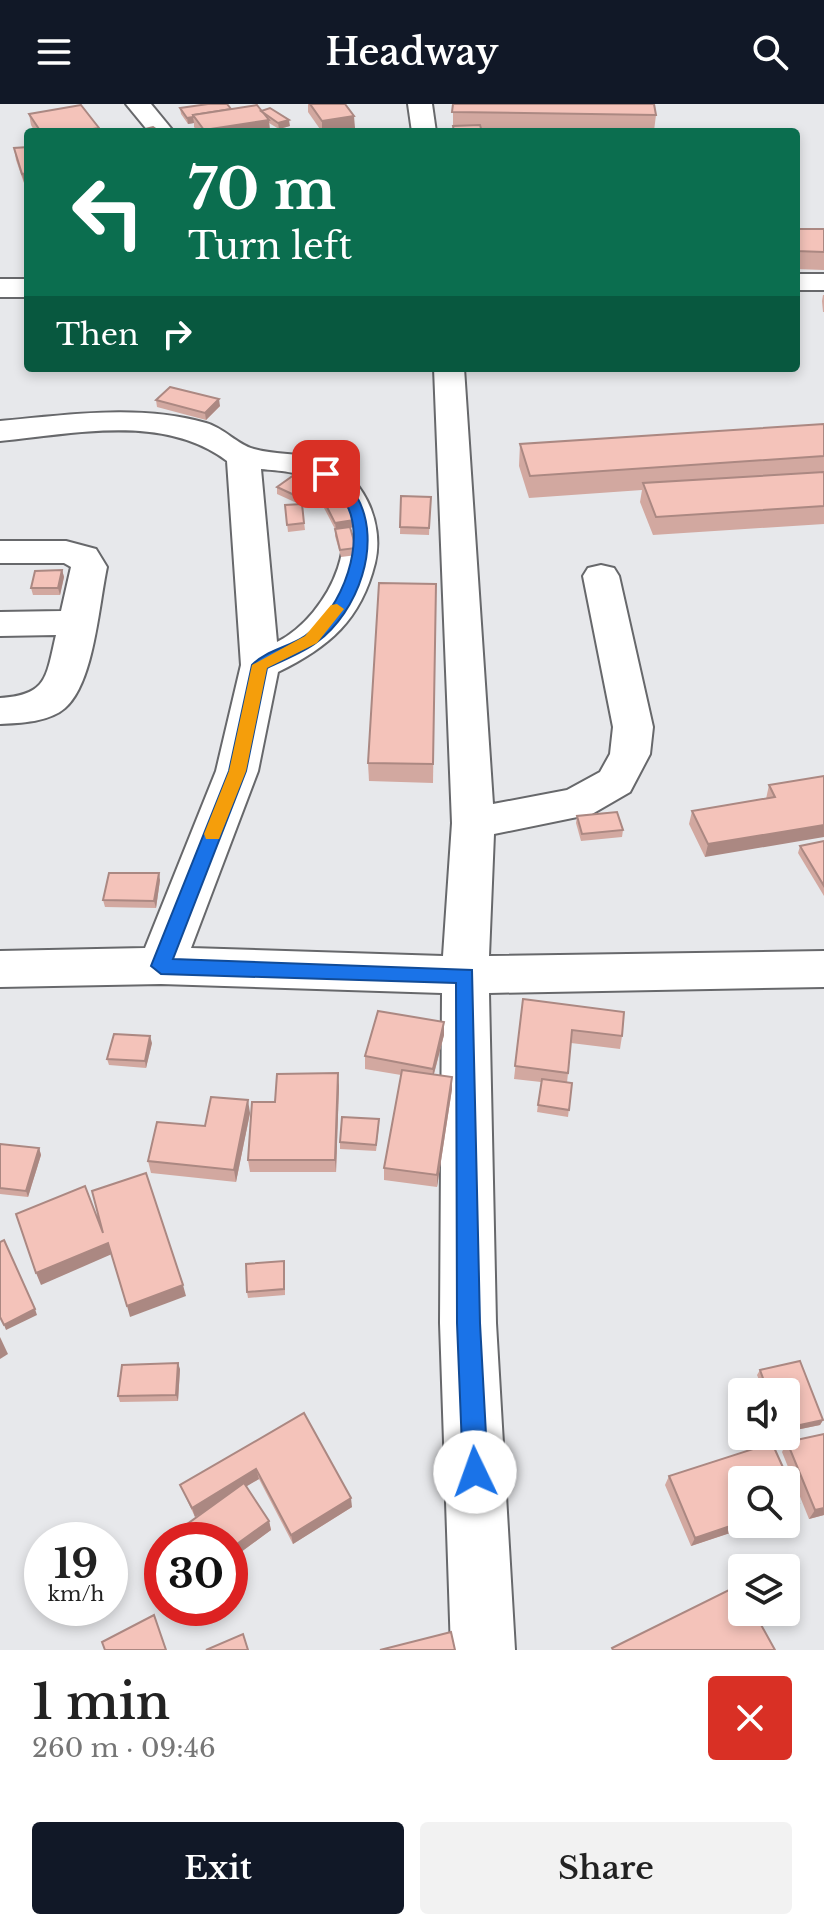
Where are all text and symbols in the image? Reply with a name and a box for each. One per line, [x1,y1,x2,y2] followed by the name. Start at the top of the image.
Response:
[32,30,76,74] icon: menu
[326,30,498,75] text: Headway
[748,30,792,74] icon: search
[188,155,336,224] text: 70 m
[56,160,160,264] icon: left
[188,224,352,269] text: Turn left
[155,312,199,356] icon: right
[56,316,139,353] text: Then
[292,440,360,508] pin
[304,452,348,496] icon: arrive
[728,1378,800,1626] map controls
[728,1378,800,1450] button: sound
[433,1430,517,1514] position arrow
[728,1466,800,1538] button: search
[144,1522,248,1626] speed limit sign: 30
[54,1539,98,1589] text: 19
[728,1554,800,1626] button: layers
[48,1582,104,1606] text: km/h
[32,1672,170,1732] text: 1 min
[708,1676,792,1760] button: close
[32,1732,216,1764] text: 260 m · 09:46
[32,1822,404,1914] button: Exit
[420,1822,792,1914] button: Share

